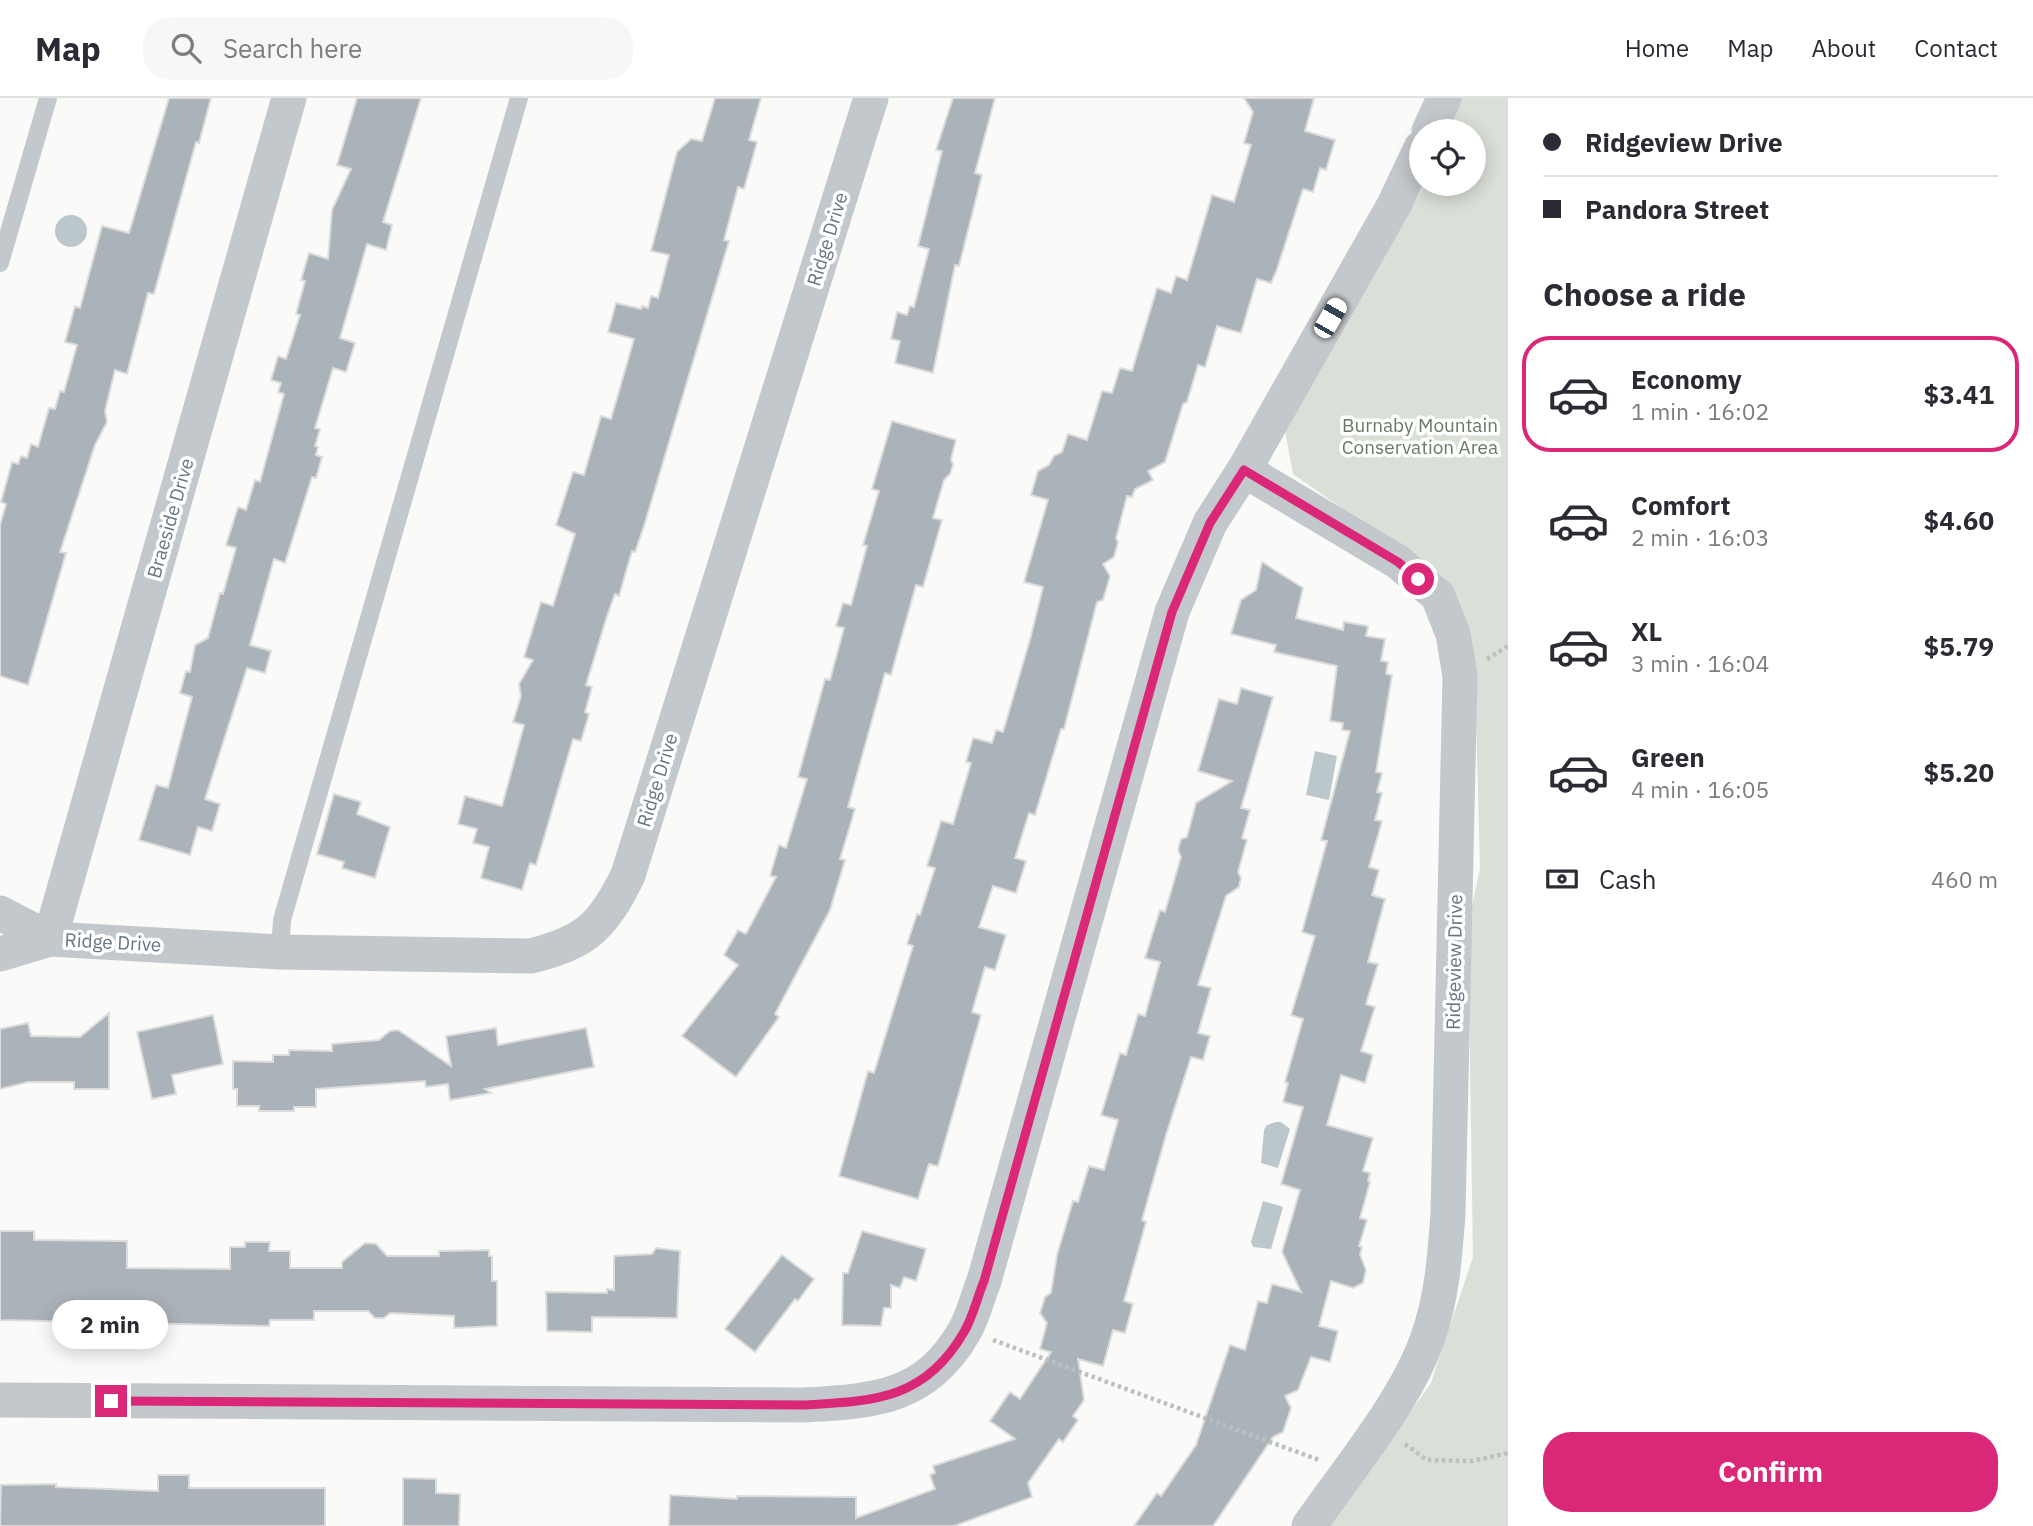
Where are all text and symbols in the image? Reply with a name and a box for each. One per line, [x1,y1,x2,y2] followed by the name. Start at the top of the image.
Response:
[143,17,633,80] search box
[35,27,101,70] text: Map
[167,29,205,67] icon: search
[223,31,362,65] text: Search here
[1625,32,1689,64] text: Home
[1727,32,1773,64] text: Map
[1811,32,1876,64] text: About
[1914,32,1998,64] text: Contact
[1409,119,1486,196] map controls
[1409,119,1486,196] button: locate
[1585,125,1783,159] text: Ridgeview Drive
[801,189,853,289] street label: Ridge Drive
[1585,192,1769,226] text: Pandora Street
[1543,273,1746,315] text: Choose a ride
[1311,295,1350,341] car
[1631,362,1742,396] text: Economy
[1547,363,1610,426] icon: car
[1924,377,1994,411] text: $3.41
[1631,396,1769,426] text: 1 min · 16:02
[1342,413,1498,459] park label: Burnaby Mountain Conservation Area
[141,455,199,581] street label: Braeside Drive
[1631,488,1730,522] text: Comfort
[1547,489,1610,552] icon: car
[1924,503,1994,537] text: $4.60
[1631,522,1769,552] text: 2 min · 16:03
[1402,563,1434,595] route start
[1631,614,1662,648] text: XL
[1547,615,1610,678] icon: car
[1924,629,1994,663] text: $5.79
[1631,648,1769,678] text: 3 min · 16:04
[631,730,683,830] street label: Ridge Drive
[1631,740,1705,774] text: Green
[1547,741,1610,804] icon: car
[1924,755,1994,789] text: $5.20
[1631,774,1769,804] text: 4 min · 16:05
[1543,860,1581,898] icon: cash
[1599,862,1656,896] text: Cash
[1931,864,1998,894] text: 460 m
[1441,894,1467,1030] street label: Ridgeview Drive
[64,927,162,957] street label: Ridge Drive
[53,1300,169,1348] callout: 2 min
[80,1309,140,1339] text: 2 min
[95,1385,127,1417] route end
[1543,1432,1998,1512] button: Confirm

